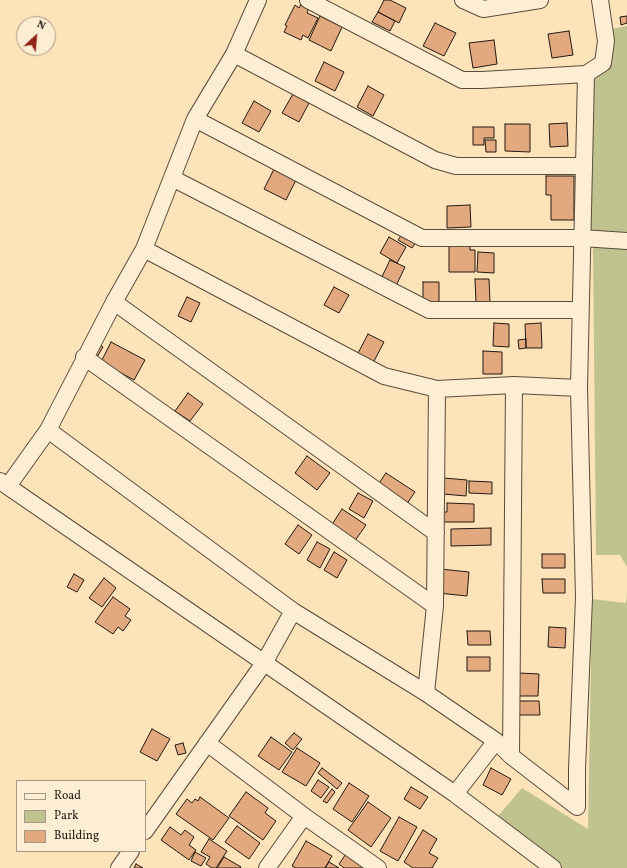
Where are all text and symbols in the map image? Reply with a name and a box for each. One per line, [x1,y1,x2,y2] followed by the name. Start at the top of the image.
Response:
[16,16,56,56] north arrow
[34,17,48,34] text: N
[16,780,146,852] legend
[54,788,81,804] text: Road
[54,808,79,824] text: Park
[54,828,99,844] text: Building

